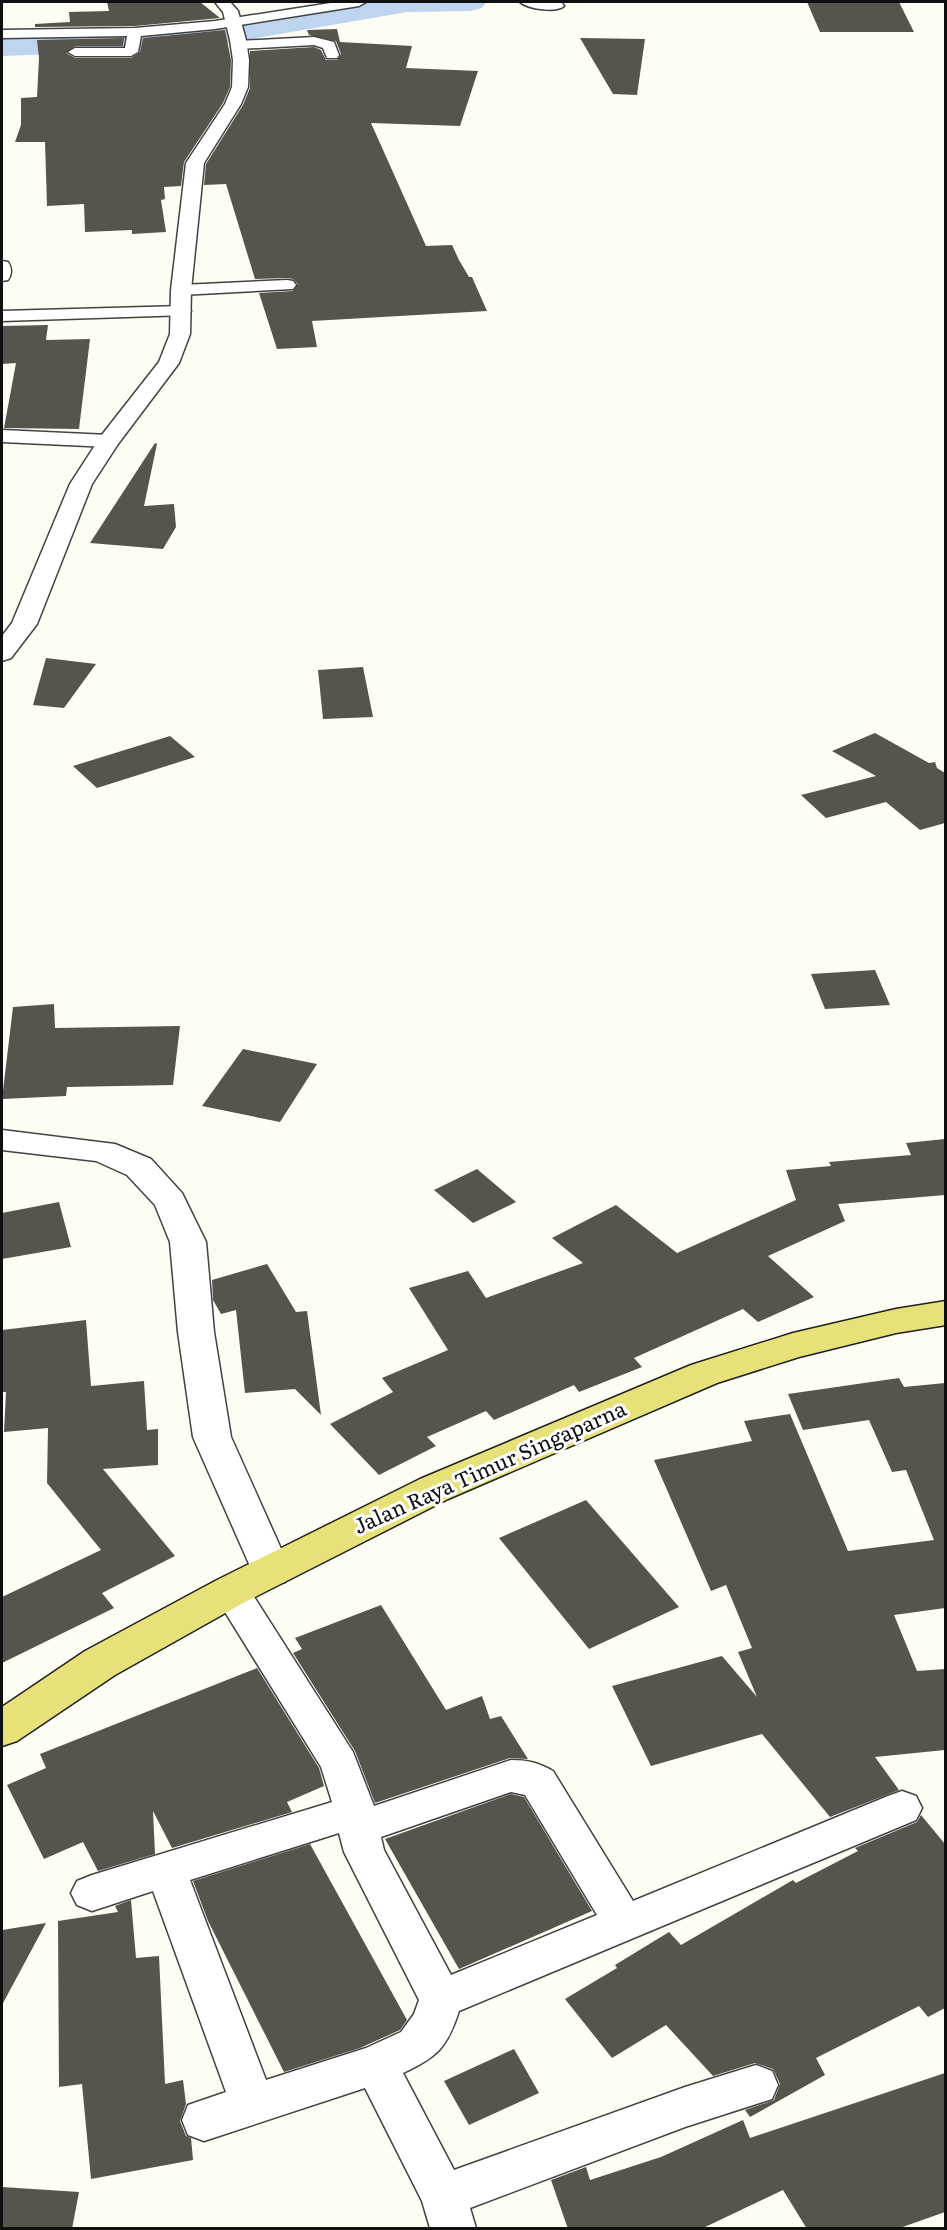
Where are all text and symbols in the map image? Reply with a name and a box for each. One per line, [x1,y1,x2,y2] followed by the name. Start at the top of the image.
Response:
[348,1391,631,1540] street label: Jalan Raya Timur Singaparna

